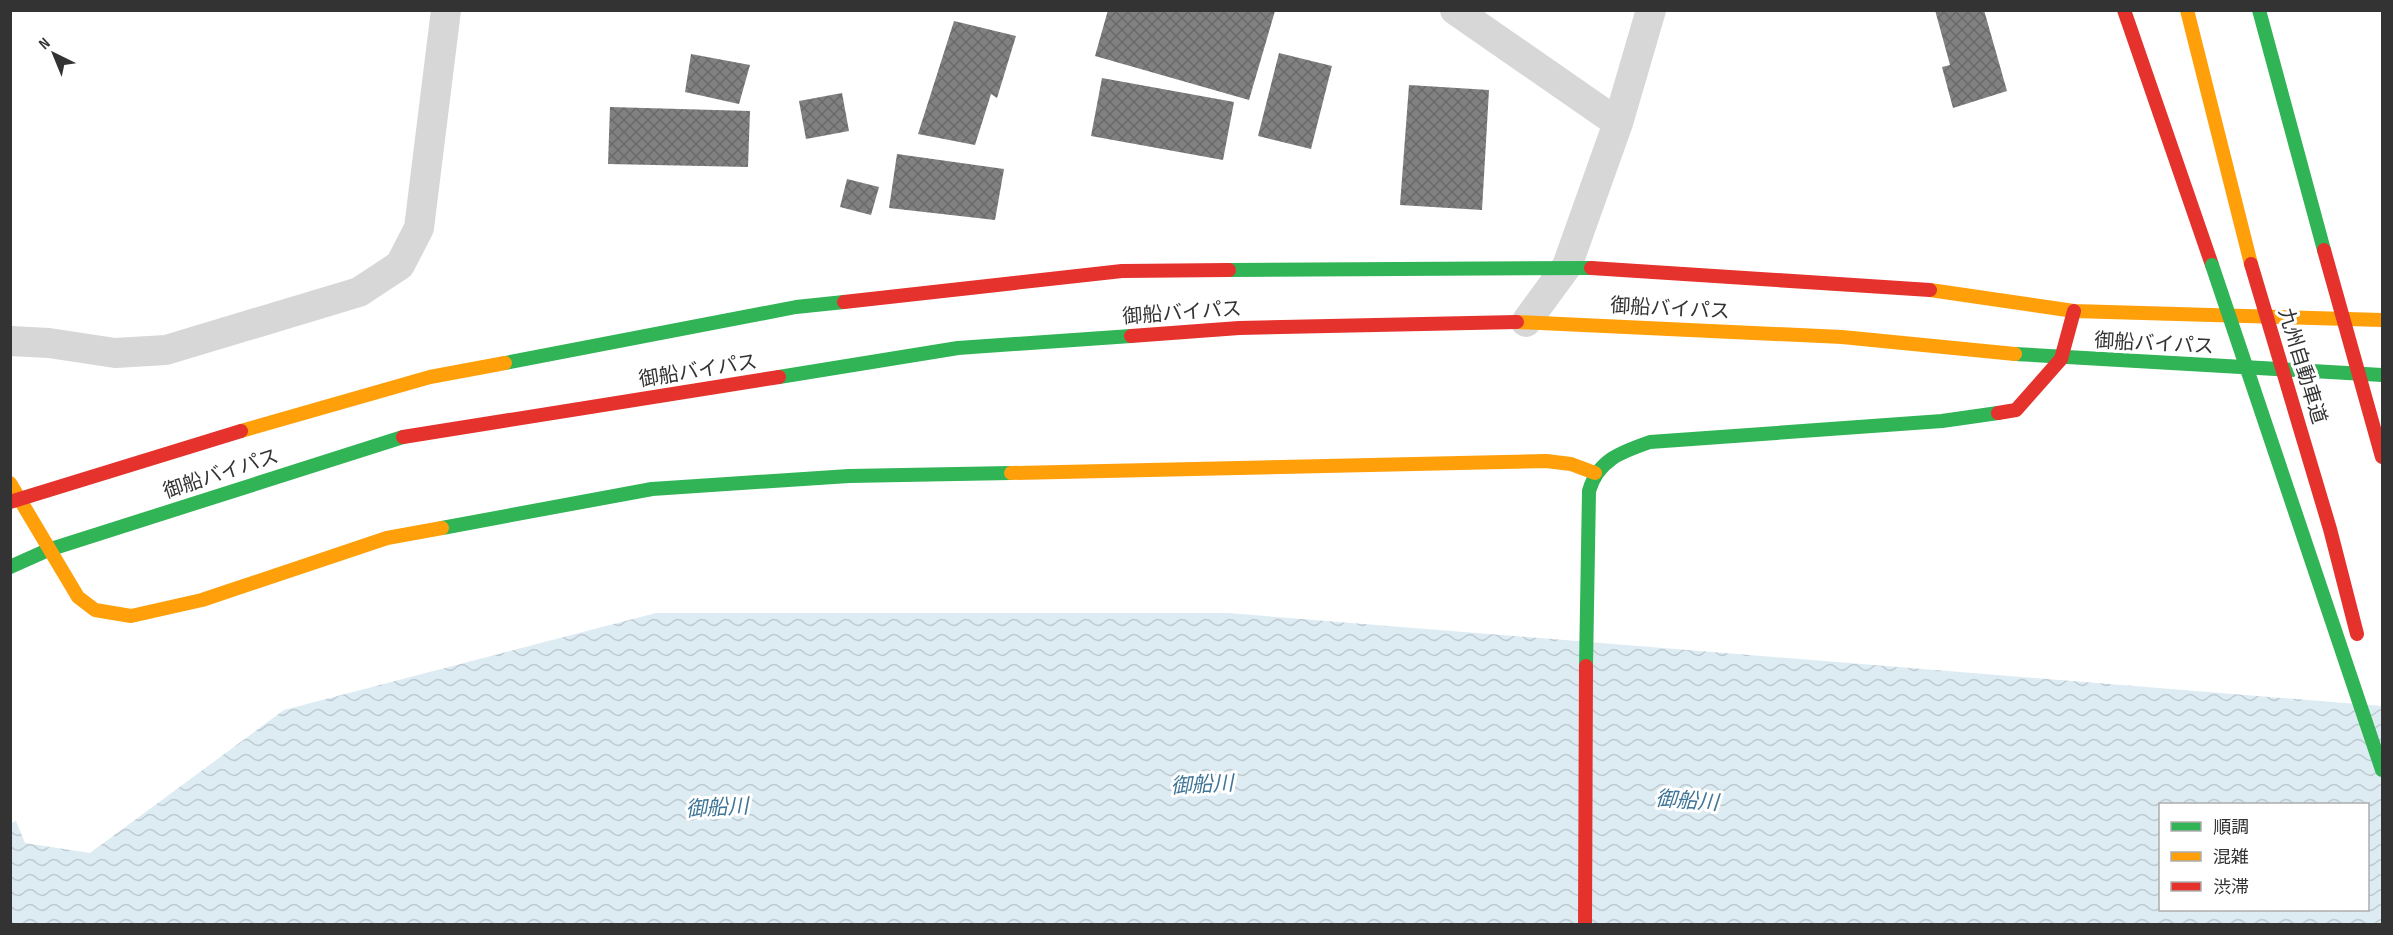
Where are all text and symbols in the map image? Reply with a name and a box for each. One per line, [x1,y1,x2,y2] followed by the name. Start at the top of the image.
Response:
[24,24,84,84] north arrow
[35,34,54,54] text: N
[1610,294,1730,324] street label: 御船バイパス
[1122,297,1242,329] street label: 御船バイパス
[2273,305,2331,427] street label: 九州自動車道
[2094,329,2214,359] street label: 御船バイパス
[637,350,759,392] street label: 御船バイパス
[160,444,282,504] street label: 御船バイパス
[1170,771,1236,799] water label: 御船川
[1655,786,1721,816] water label: 御船川
[685,794,751,822] water label: 御船川
[2159,803,2369,911] legend
[2213,817,2249,838] text: 順調
[2213,847,2249,868] text: 混雑
[2213,877,2249,898] text: 渋滞

